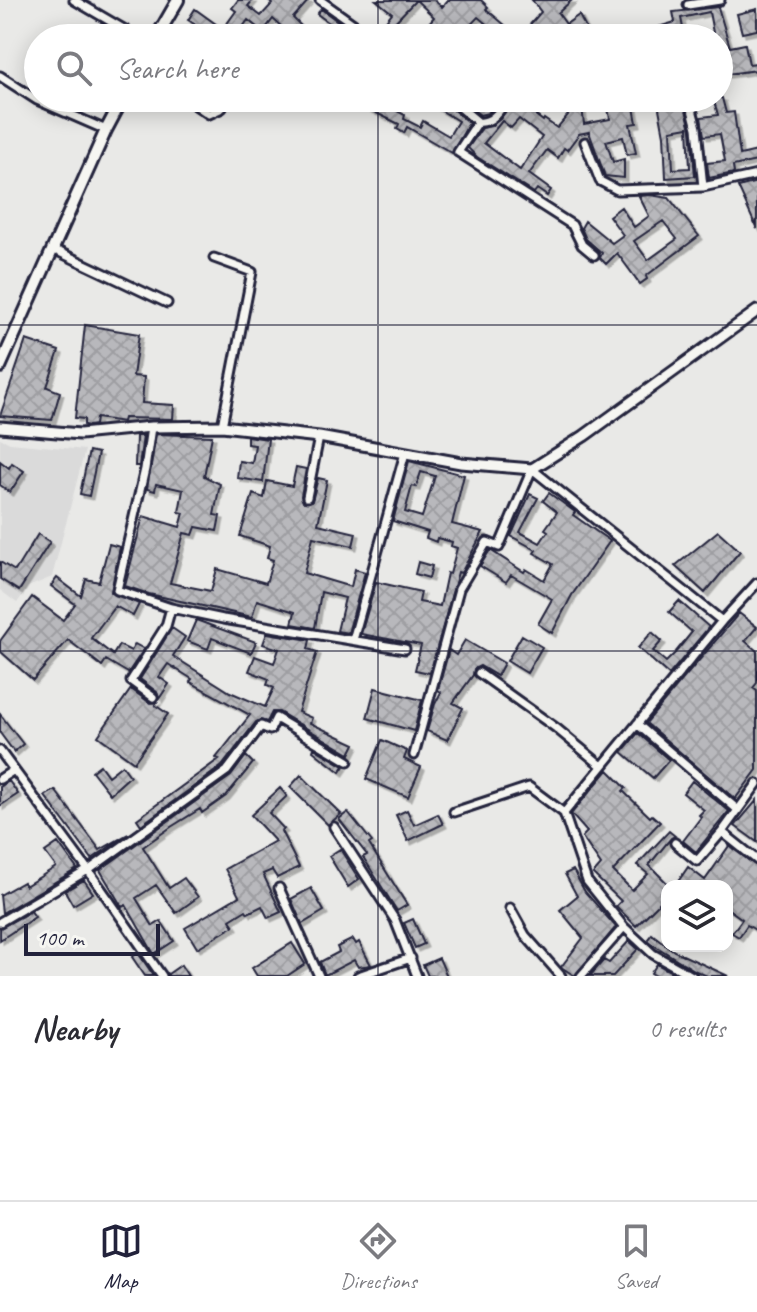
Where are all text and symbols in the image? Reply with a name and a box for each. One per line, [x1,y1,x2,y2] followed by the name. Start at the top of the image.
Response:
[24,24,733,112] search box
[52,46,96,90] icon: search
[116,49,238,87] text: Search here
[661,880,733,952] map controls
[661,880,733,952] button: layers
[24,920,160,956] scale bar
[36,924,83,952] text: 100 m
[32,1007,118,1050] text: Nearby
[649,1012,725,1045] text: 0 results
[99,1219,143,1295] tab: Map
[340,1219,417,1295] tab: Directions
[614,1219,658,1295] tab: Saved

